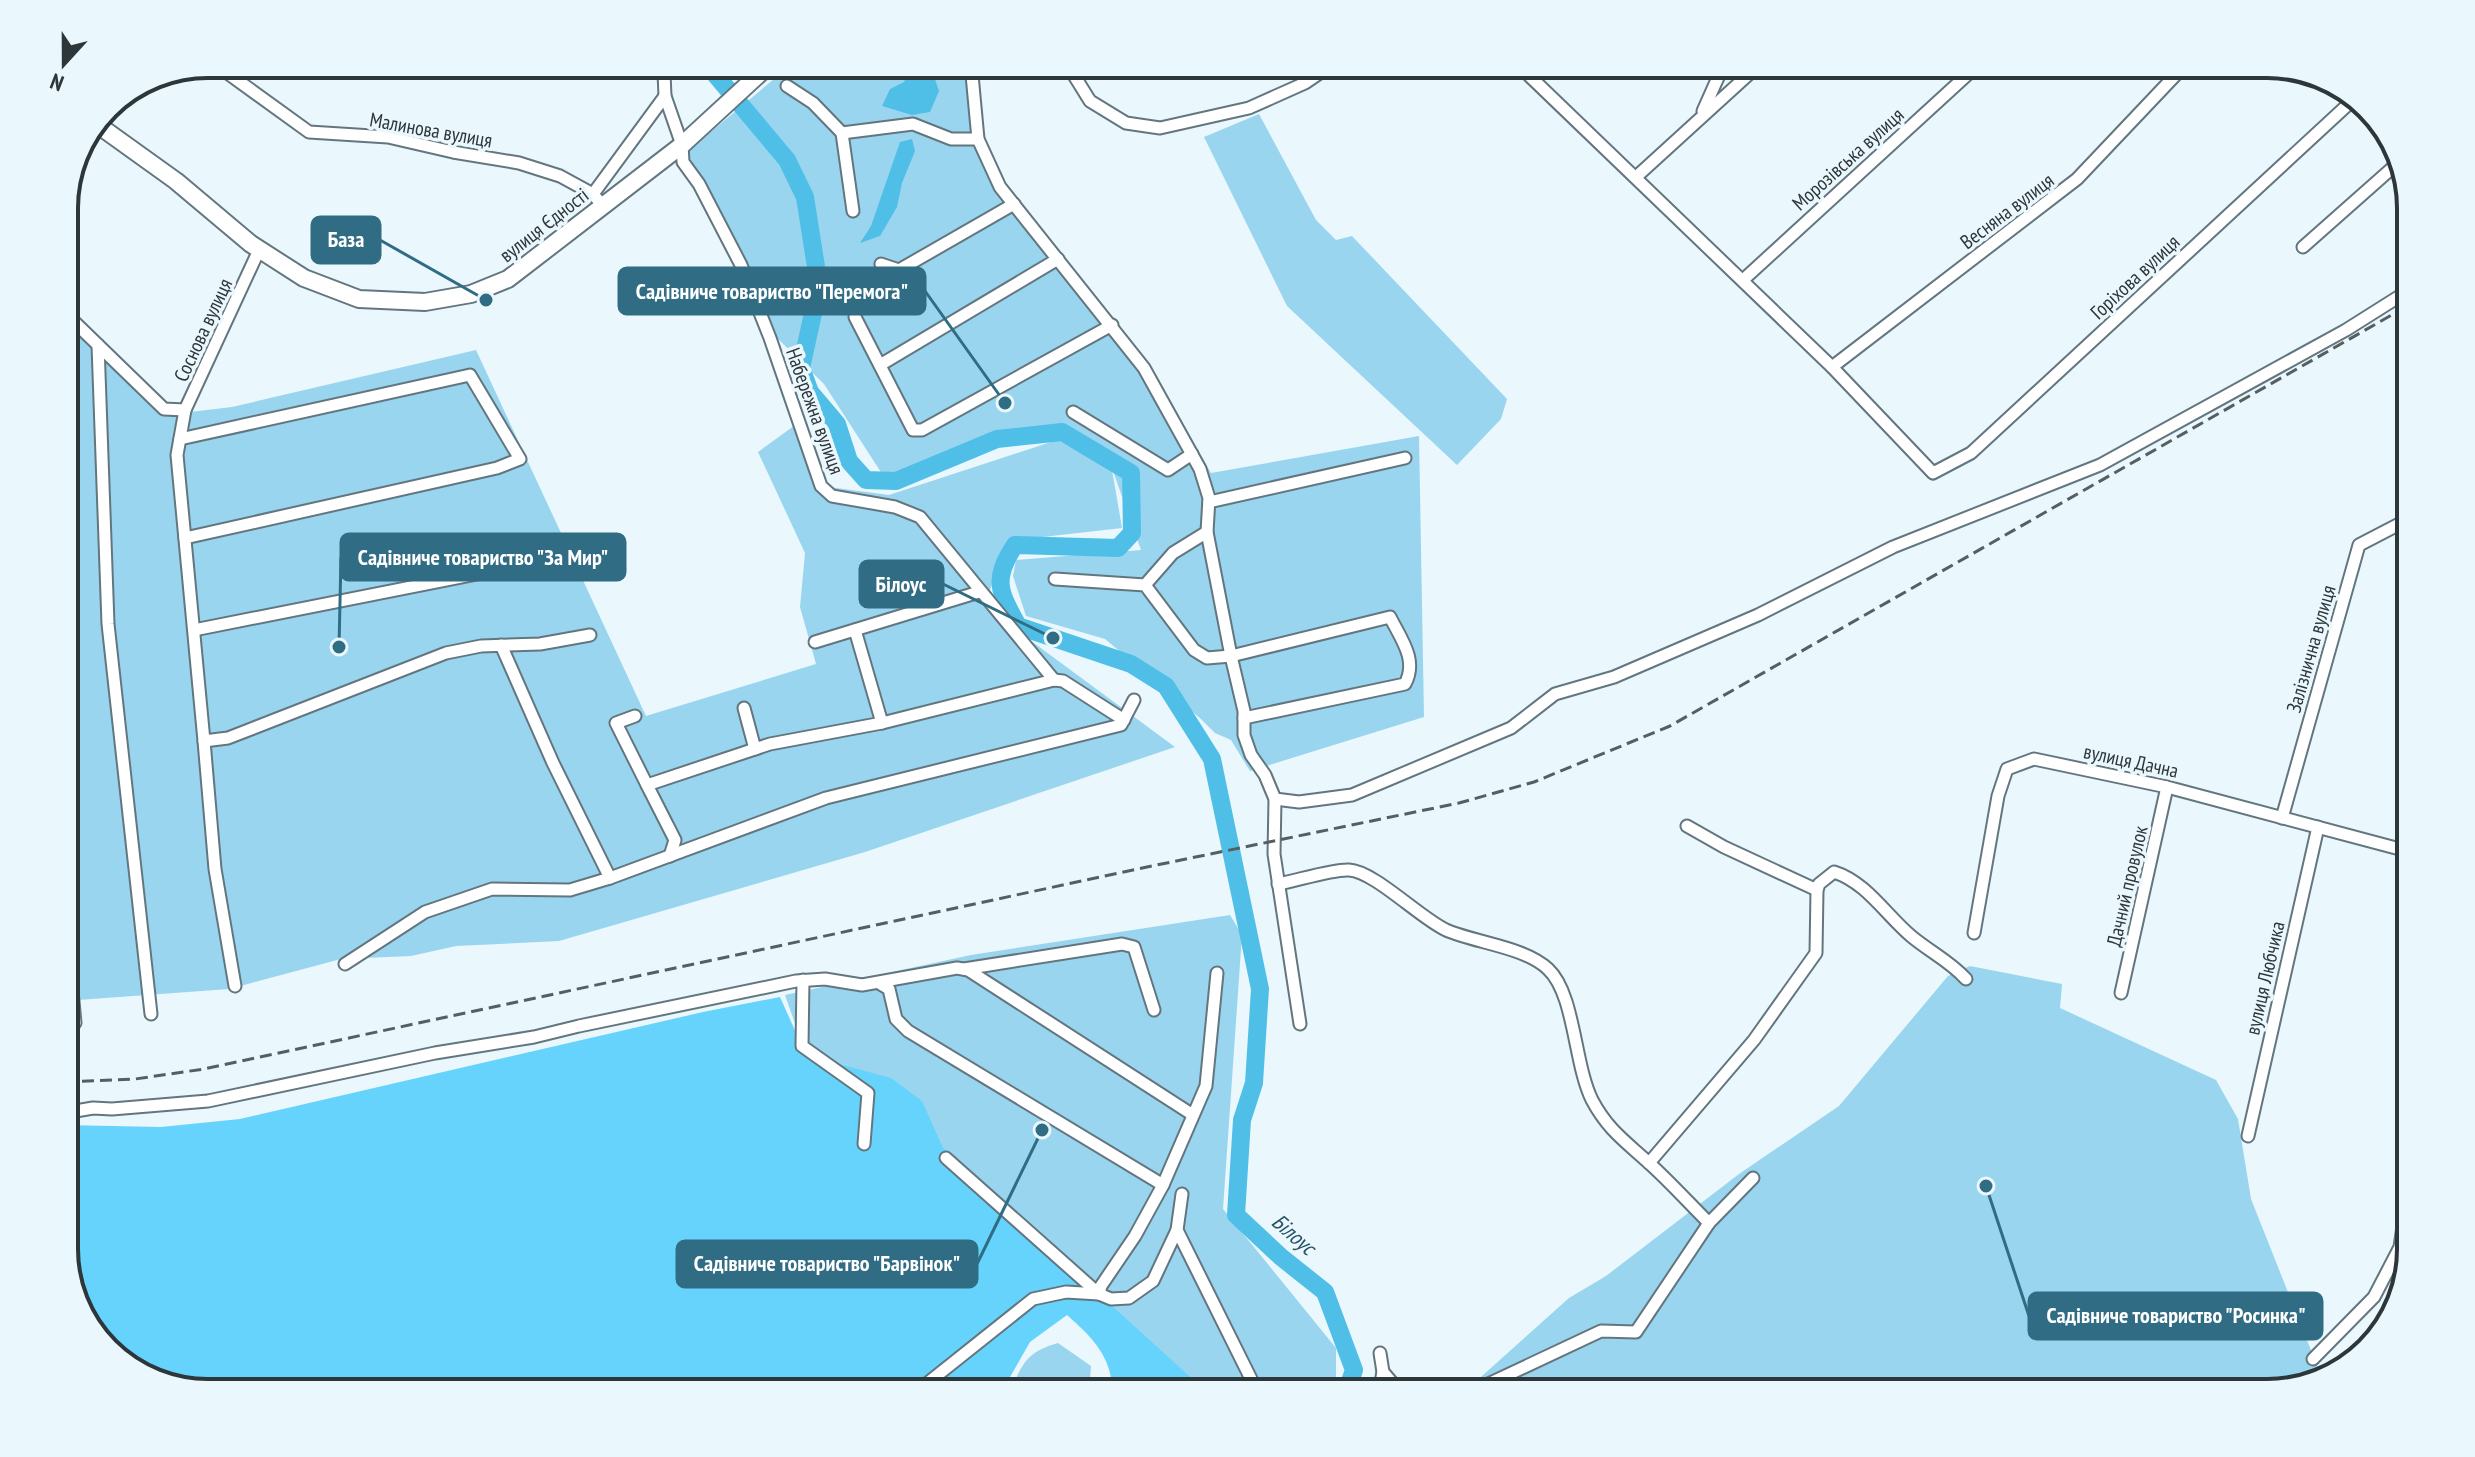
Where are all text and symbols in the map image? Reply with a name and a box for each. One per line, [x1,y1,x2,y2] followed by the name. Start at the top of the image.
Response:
[24,24,104,104] north arrow
[46,67,67,98] text: N
[1787,102,1909,216] street label: Морозівська вулиця
[368,106,494,154] street label: Малинова вулиця
[1955,167,2059,255] street label: Весняна вулиця
[494,182,594,268] street label: вулиця Єдності
[312,217,380,263] callout: База
[328,225,364,253] text: База
[2085,229,2185,325] street label: Горіхова вулиця
[619,268,925,314] callout: Садівниче товариство "Перемога"
[168,274,238,386] street label: Соснова вулиця
[636,277,908,305] text: Садівниче товариство "Перемога"
[780,344,850,478] street label: Набережна вулиця
[341,534,625,580] callout: Садівниче товариство "За Мир"
[358,543,608,571] text: Садівниче товариство "За Мир"
[860,561,943,607] callout: Білоус
[876,570,927,598] text: Білоус
[2280,582,2342,716] street label: Залізнична вулиця
[2081,738,2181,784] street label: вулиця Дачна
[2100,823,2154,949] street label: Дачний провулок
[2239,919,2291,1037] street label: вулиця Любчика
[1266,1207,1323,1262] water label: Білоус
[677,1241,977,1287] callout: Садівниче товариство "Барвінок"
[694,1249,960,1277] text: Садівниче товариство "Барвінок"
[2029,1293,2322,1339] callout: Садівниче товариство "Росинка"
[2046,1301,2306,1329] text: Садівниче товариство "Росинка"

